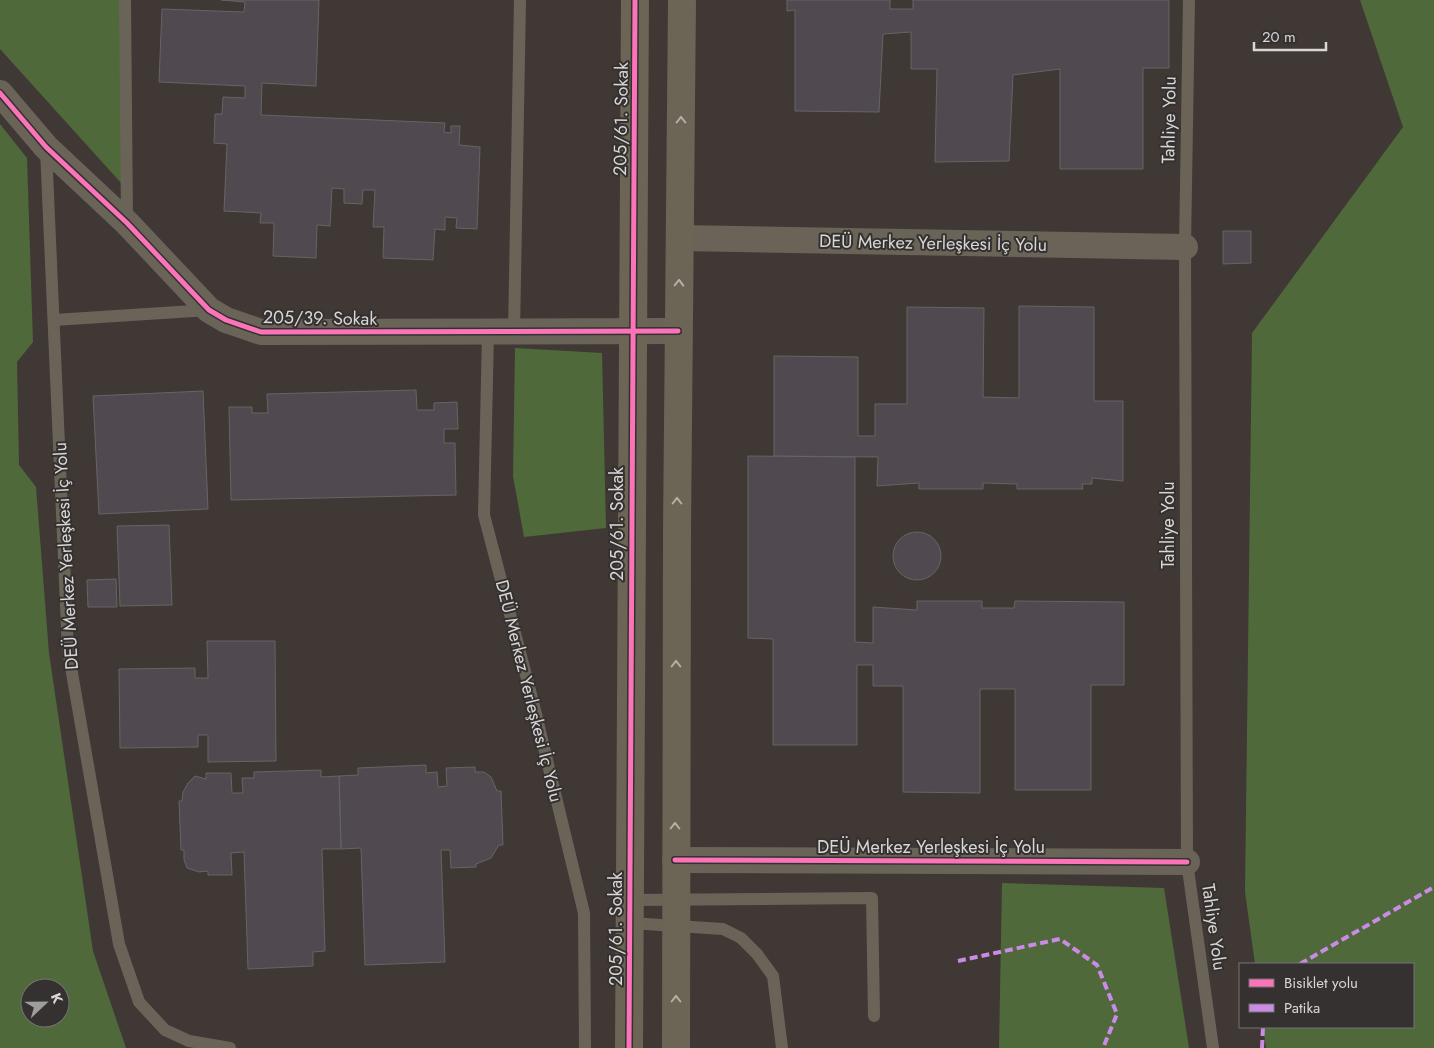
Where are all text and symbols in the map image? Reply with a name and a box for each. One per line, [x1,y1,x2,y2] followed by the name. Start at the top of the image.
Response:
[1254,20,1326,52] scale bar
[1262,26,1296,48] text: 20 m
[607,62,635,176] street label: 205/61. Sokak
[1155,76,1183,164] street label: Tahliye Yolu
[676,116,687,124] one-way arrow
[819,228,1047,258] street label: DEÜ Merkez Yerleşkesi İç Yolu
[674,278,685,286] one-way arrow
[263,304,377,332] street label: 205/39. Sokak
[47,441,85,671] street label: DEÜ Merkez Yerleşkesi İç Yolu
[604,467,630,581] street label: 205/61. Sokak
[1155,481,1181,569] street label: Tahliye Yolu
[672,497,682,504] one-way arrow
[489,577,569,805] street label: DEÜ Merkez Yerleşkesi İç Yolu
[671,659,681,667] one-way arrow
[670,822,680,830] one-way arrow
[817,834,1045,860] street label: DEÜ Merkez Yerleşkesi İç Yolu
[603,872,629,986] street label: 205/61. Sokak
[1195,882,1233,972] street label: Tahliye Yolu
[1239,963,1414,1028] legend
[1284,972,1358,994] text: Bisiklet yolu
[20,978,70,1028] north arrow
[46,990,68,1007] text: K
[671,995,681,1003] one-way arrow
[1284,997,1320,1019] text: Patika

